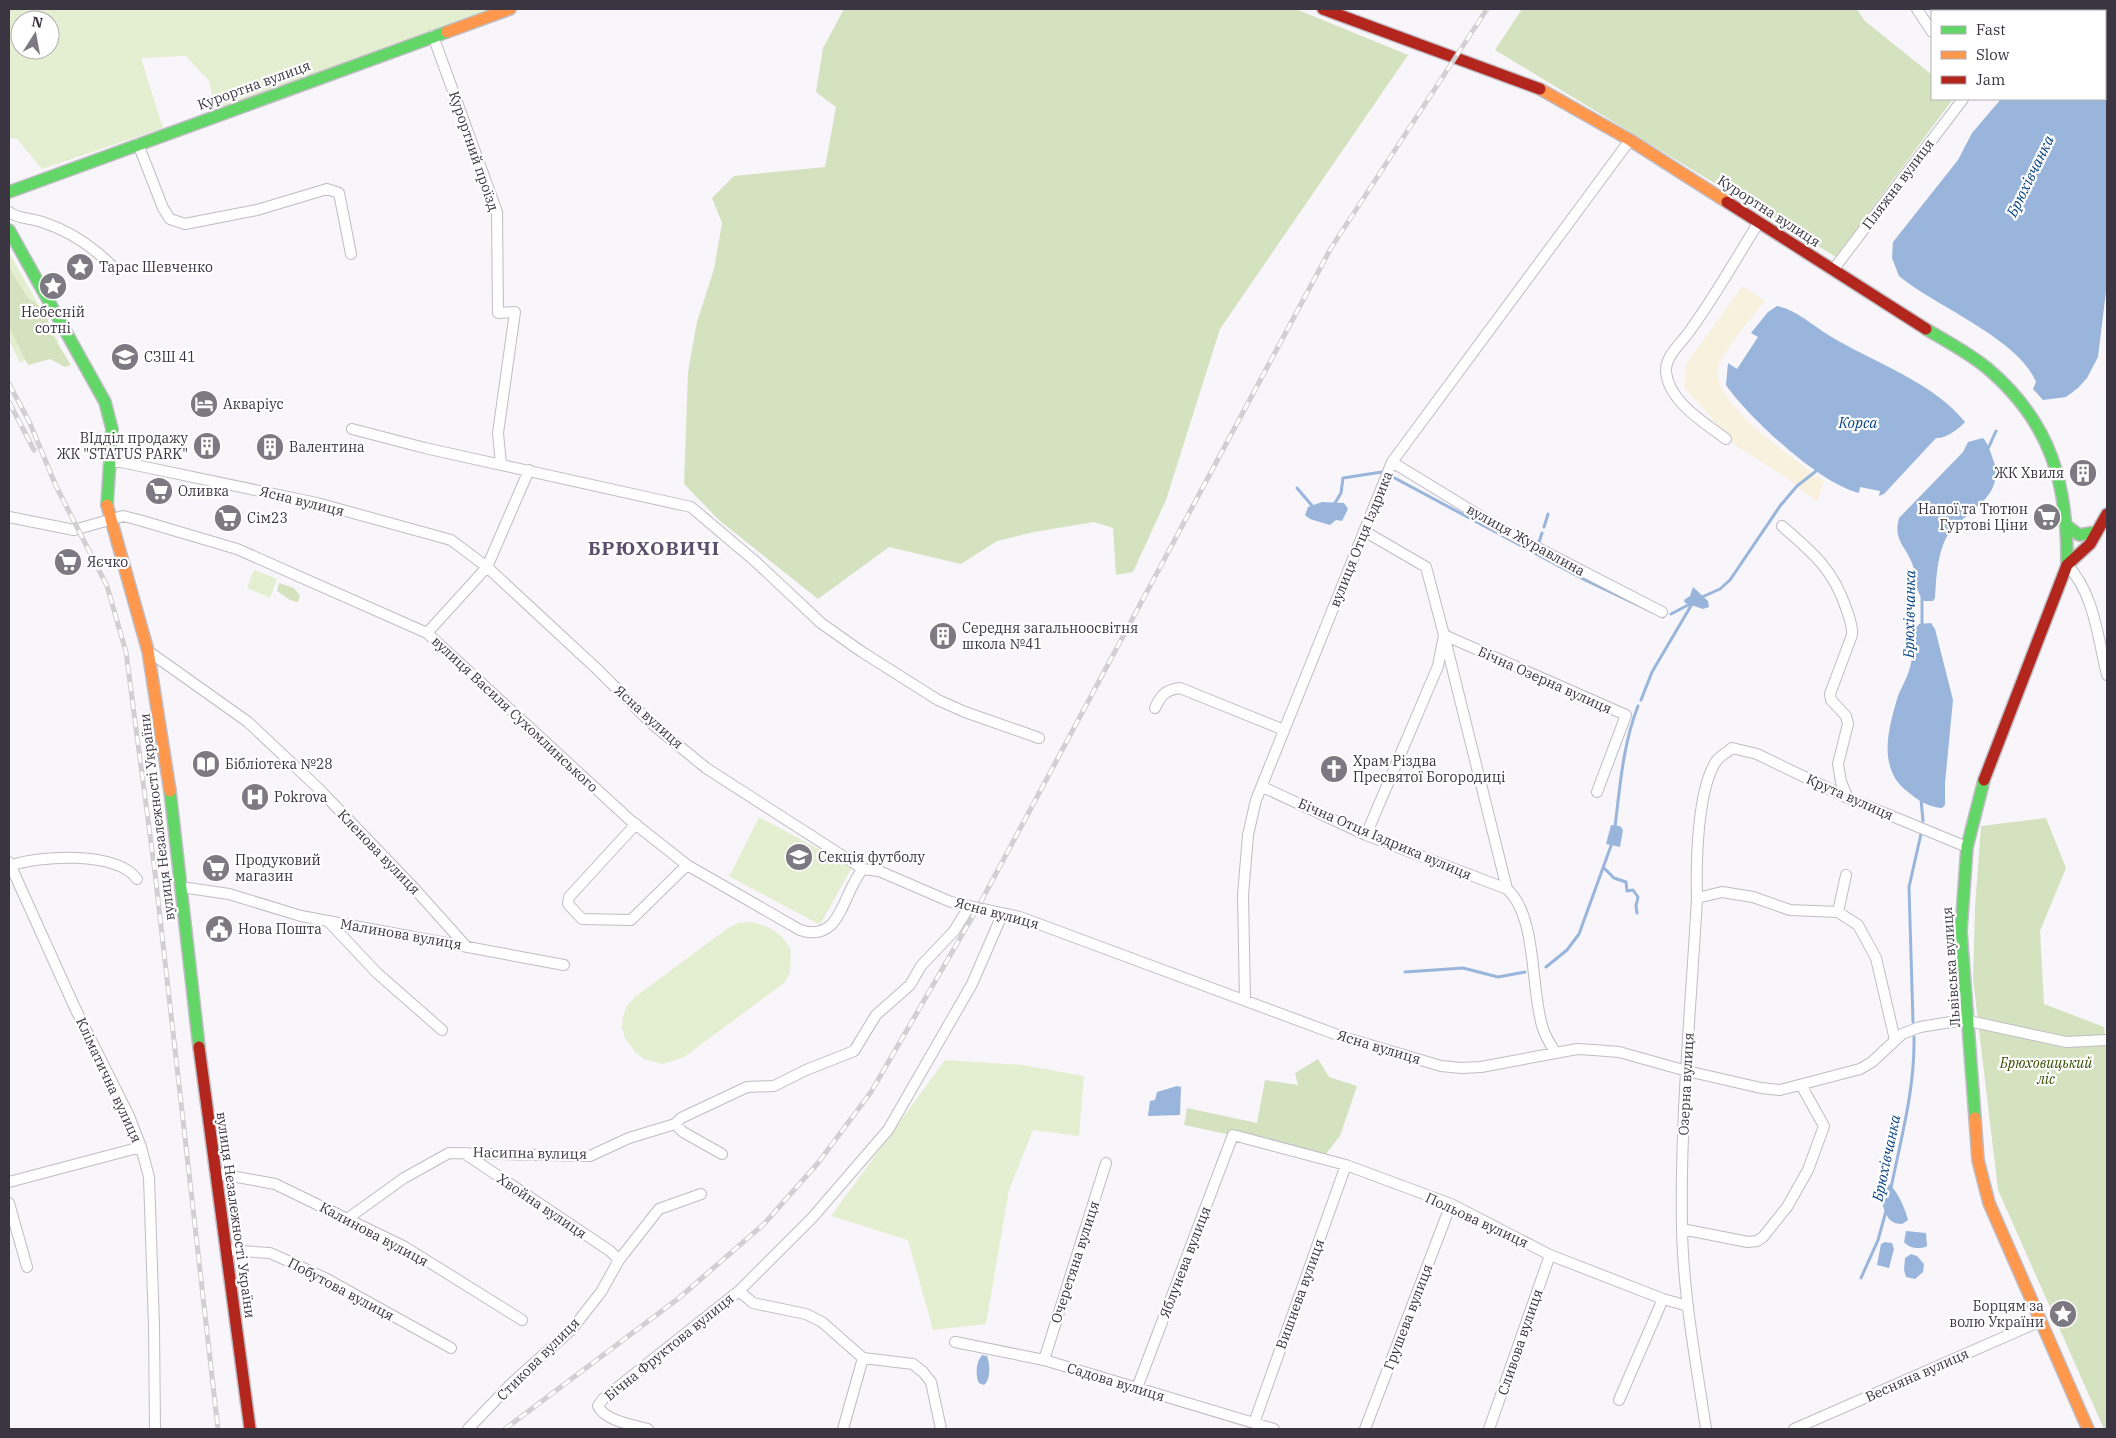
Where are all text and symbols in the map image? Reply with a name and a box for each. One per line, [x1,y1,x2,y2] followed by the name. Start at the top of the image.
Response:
[10,10,60,60] north arrow
[1931,10,2106,100] legend
[30,12,45,32] text: N
[1976,20,2006,39] text: Fast
[1976,45,2010,64] text: Slow
[195,56,313,114] street label: Курортна вулиця
[1976,70,2005,89] text: Jam
[445,89,503,214] street label: Курортний проїзд
[2002,131,2058,221] water label: Брюхівчанка
[1858,135,1938,233] street label: Пляжна вулиця
[1714,171,1824,251] street label: Курортна вулиця
[65,252,95,282] place icon: Тарас Шевченко
[99,258,213,276] place label: Тарас Шевченко
[38,271,68,301] place icon: Небесній сотні
[21,303,85,337] place label: Небесній сотні
[110,342,140,372] school or university icon: СЗШ 41
[144,348,196,366] place label: СЗШ 41
[189,389,219,419] hotel icon: Акваріус
[223,395,284,413] place label: Акваріус
[1838,413,1878,432] water label: Корса
[57,429,189,463] place label: ВІдділ продажу ЖК "STATUS PARK"
[192,431,222,461] building icon: ВІдділ продажу ЖК "STATUS PARK"
[255,432,285,462] building icon: Валентина
[289,438,365,456] place label: Валентина
[2068,458,2098,488] building icon: ЖК Хвиля
[1994,464,2064,482] place label: ЖК Хвиля
[1325,468,1397,610] street label: вулиця Отця Іздрика
[144,476,174,506] supermarket icon: Оливка
[178,482,230,500] place label: Оливка
[258,482,346,520] street label: Ясна вулиця
[1464,500,1589,580] street label: вулиця Журавлина
[1918,500,2028,534] place label: Напої та Тютюн Гуртові Ціни
[2032,502,2062,532] supermarket icon: Напої та Тютюн Гуртові Ціни
[213,503,243,533] supermarket icon: Сім23
[247,509,288,527] place label: Сім23
[588,536,720,560] district label: БРЮХОВИЧІ
[53,547,83,577] supermarket icon: Яєчко
[87,553,128,571] place label: Яєчко
[1899,569,1919,659] water label: Брюхівчанка
[962,619,1138,653] place label: Середня загальноосвітня школа №41
[928,621,958,651] building icon: Середня загальноосвітня школа №41
[428,632,602,796] street label: вулиця Василя Сухомлинського
[1475,642,1615,718] street label: Бічна Озерна вулиця
[611,681,687,753] street label: Ясна вулиця
[135,712,179,922] street label: вулиця Незалежності України
[191,749,221,779] library icon: Бібліотека №28
[1353,752,1505,786] place label: Храм Різдва Пресвятої Богородиці
[1319,754,1349,784] church icon: Храм Різдва Пресвятої Богородиці
[225,755,333,773] place label: Бібліотека №28
[1804,770,1896,824] street label: Крута вулиця
[240,782,270,812] hospital icon: Pokrova
[274,788,328,806] place label: Pokrova
[1296,794,1474,884] street label: Бічна Отця Іздрика вулиця
[334,806,424,898] street label: Кленова вулиця
[784,842,814,872] school or university icon: Секція футболу
[818,848,925,866] place label: Секція футболу
[235,851,321,885] place label: Продуковий магазин
[201,853,231,883] supermarket icon: Продуковий магазин
[953,893,1041,933] street label: Ясна вулиця
[1938,906,1964,1028] street label: Львівська вулиця
[204,914,234,944] public building icon: Нова Пошта
[339,914,463,954] street label: Малинова вулиця
[238,920,322,938] place label: Нова Пошта
[72,1015,146,1145] street label: Кліматична вулиця
[1335,1026,1423,1068] street label: Ясна вулиця
[1674,1032,1698,1136] street label: Озерна вулиця
[1999,1054,2092,1088] park label: Брюховицький ліс
[213,1110,259,1320] street label: вулиця Незалежності України
[1867,1112,1905,1204] water label: Брюхівчанка
[473,1143,587,1163] street label: Насипна вулиця
[494,1169,590,1243] street label: Хвойна вулиця
[1423,1188,1531,1252] street label: Польова вулиця
[317,1198,431,1270] street label: Калинова вулиця
[1047,1198,1103,1326] street label: Очеретяна вулиця
[1155,1204,1215,1320] street label: Яблунева вулиця
[1272,1236,1328,1352] street label: Вишнева вулиця
[285,1253,397,1325] street label: Побутова вулиця
[1380,1262,1436,1372] street label: Грушева вулиця
[1493,1287,1547,1397] street label: Сливова вулиця
[601,1289,737,1405] street label: Бічна Фруктова вулиця
[1949,1297,2044,1331] place label: Борцям за волю України
[2048,1299,2078,1329] place icon: Борцям за волю України
[493,1314,583,1404] street label: Стикова вулиця
[1862,1344,1972,1406] street label: Весняна вулиця
[1065,1359,1167,1405] street label: Садова вулиця

